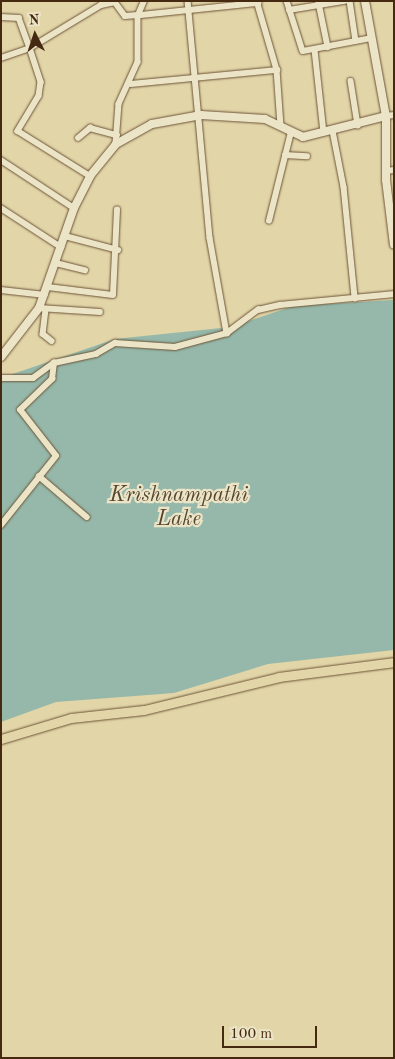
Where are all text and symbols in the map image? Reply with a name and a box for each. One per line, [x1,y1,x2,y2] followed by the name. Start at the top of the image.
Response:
[10,10,60,60] north arrow
[28,13,40,27] text: N
[110,483,248,533] water label: Krishnampathi Lake
[225,1016,320,1048] scale bar
[230,1027,272,1042] text: 100 m

